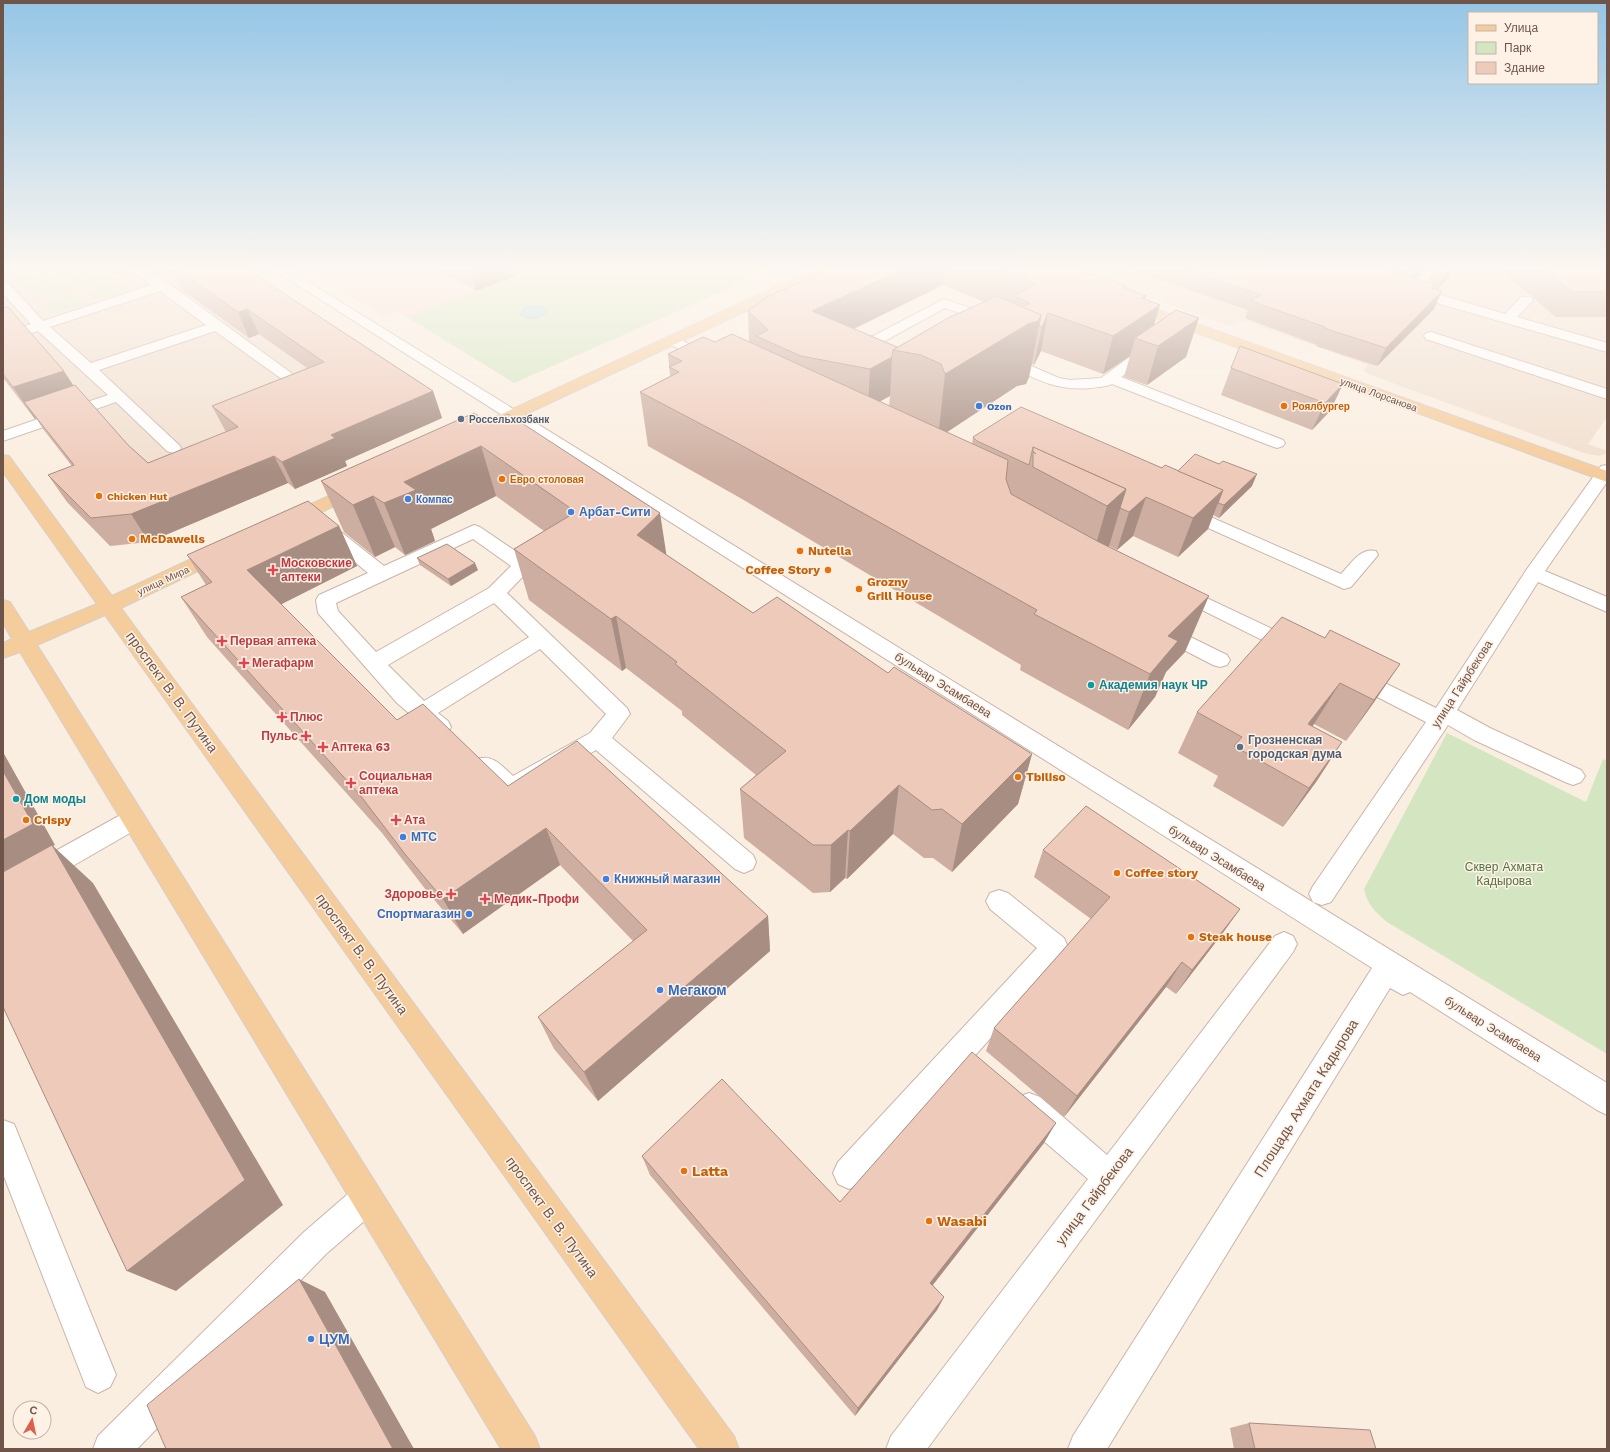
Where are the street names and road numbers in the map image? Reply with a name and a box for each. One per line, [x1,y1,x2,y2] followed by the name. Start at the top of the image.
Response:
[1339,375,1419,414] street label: улица Лорсанова
[136,563,191,597] street label: улица Мира
[123,628,221,756] street label: проспект В. В. Путина
[1429,637,1496,730] street label: улица Гайрбекова
[892,650,994,721] street label: бульвар Эсамбаева
[1166,823,1268,894] street label: бульвар Эсамбаева
[313,890,411,1018] street label: проспект В. В. Путина
[1442,994,1544,1065] street label: бульвар Эсамбаева
[1251,1016,1361,1180] street label: Площадь Ахмата Кадырова
[1052,1144,1136,1248] street label: улица Гайрбекова
[503,1153,601,1281] street label: проспект В. В. Путина

